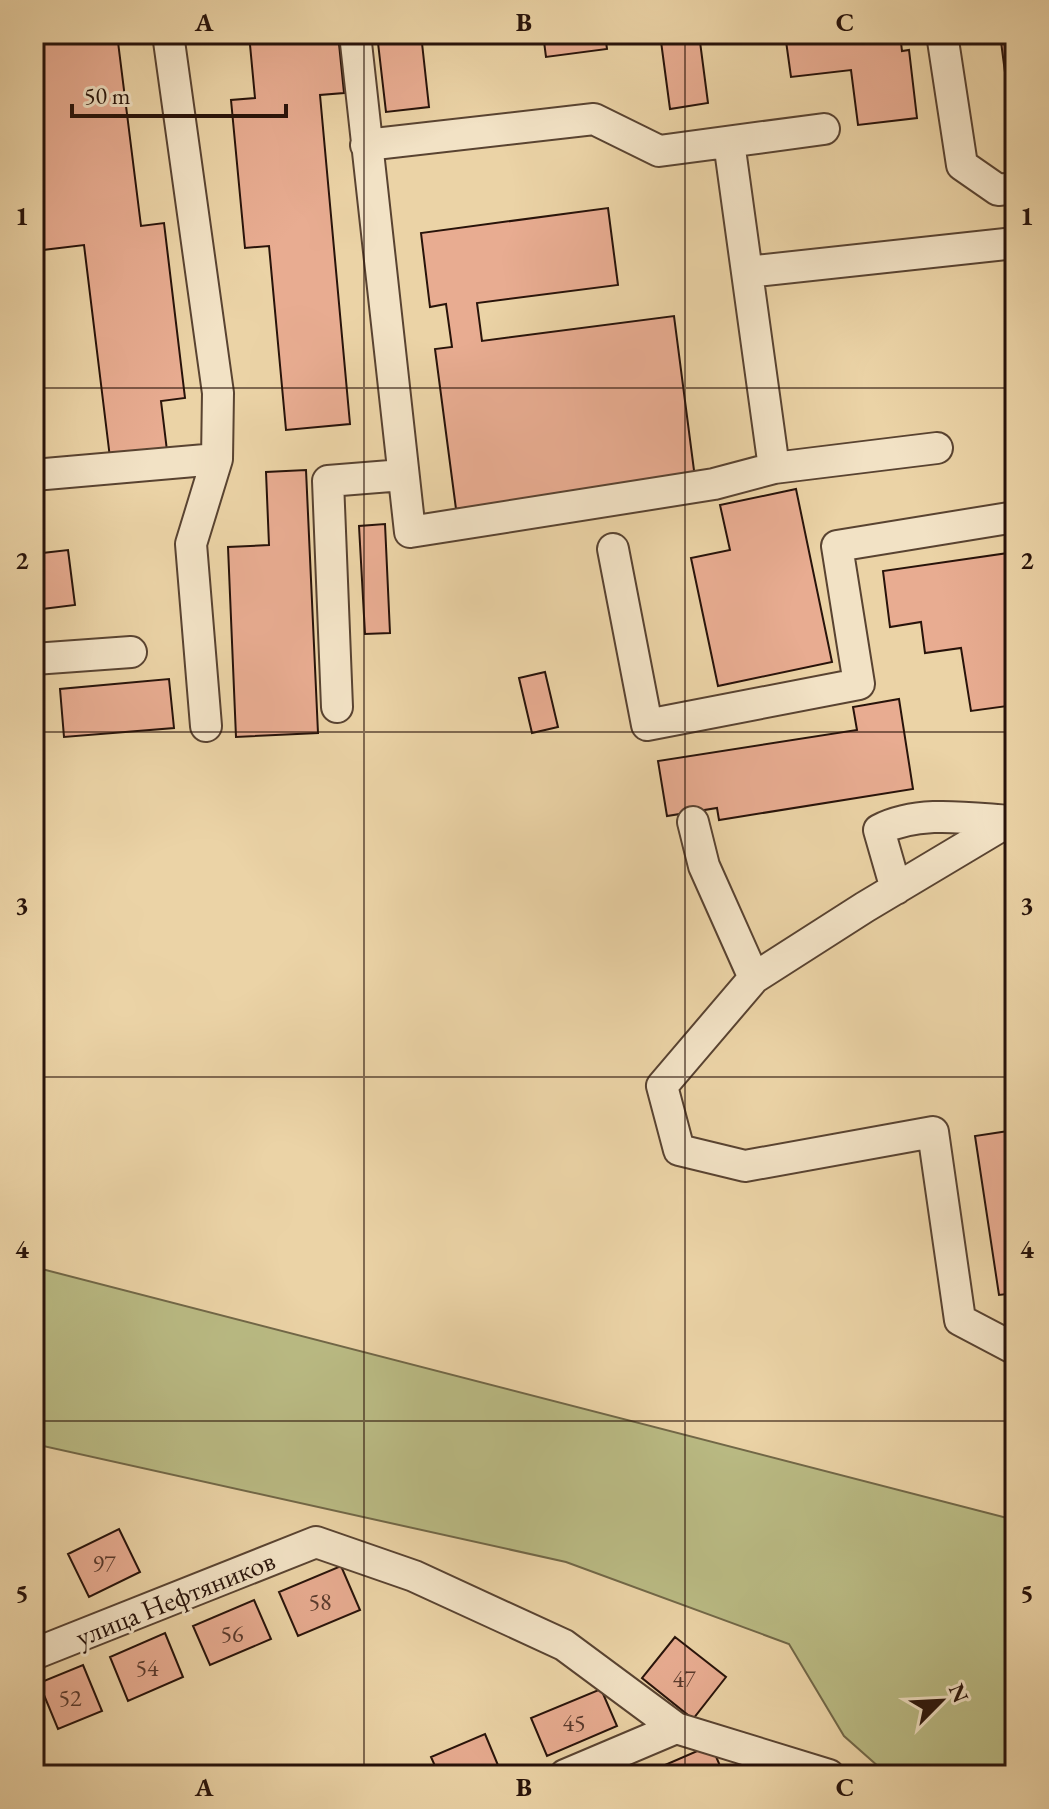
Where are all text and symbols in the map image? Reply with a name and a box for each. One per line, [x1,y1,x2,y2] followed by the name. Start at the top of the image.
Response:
[194,5,214,39] text: A
[516,5,532,39] text: B
[836,5,854,39] text: C
[72,68,286,118] scale bar
[84,80,131,111] text: 50 m
[15,199,29,233] text: 1
[1020,199,1034,233] text: 1
[15,543,29,577] text: 2
[1020,543,1034,577] text: 2
[15,888,29,922] text: 3
[1020,888,1034,922] text: 3
[15,1232,29,1266] text: 4
[1020,1232,1034,1266] text: 4
[70,1542,280,1654] street label: улица Нефтяников
[92,1548,116,1579] house number: 97
[15,1576,29,1610] text: 5
[1020,1576,1034,1610] text: 5
[308,1586,332,1617] house number: 58
[220,1618,244,1649] house number: 56
[135,1652,159,1683] house number: 54
[901,1661,981,1741] north arrow
[672,1663,696,1694] house number: 47
[942,1679,976,1707] text: N
[58,1682,82,1713] house number: 52
[562,1707,586,1738] house number: 45
[194,1770,214,1804] text: A
[516,1770,532,1804] text: B
[836,1770,854,1804] text: C

